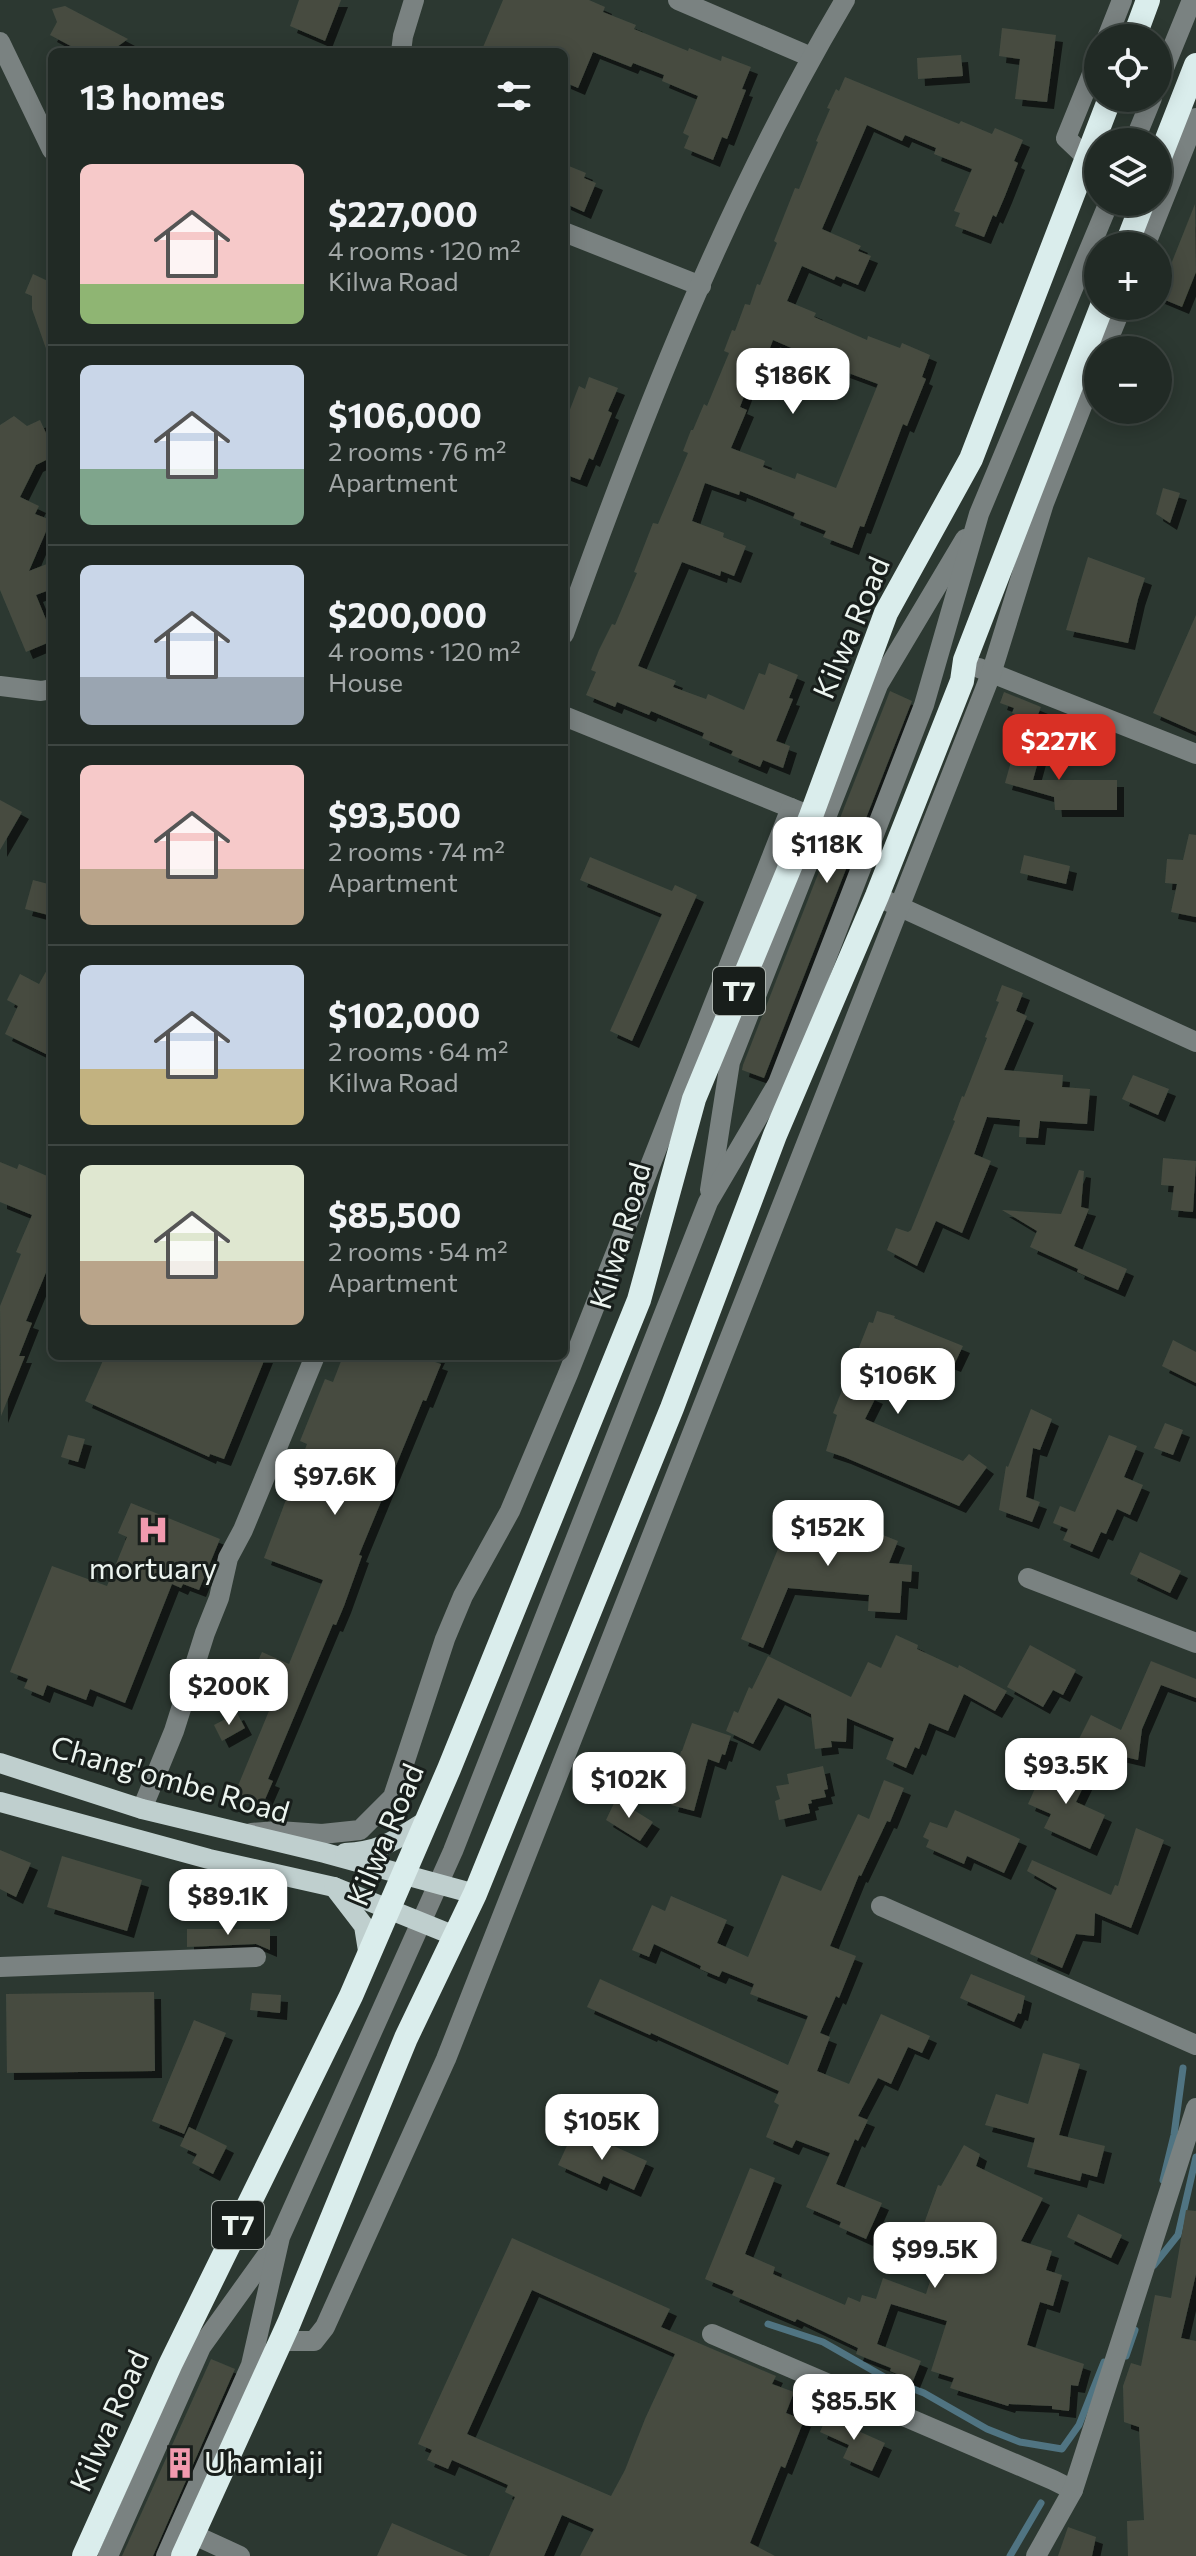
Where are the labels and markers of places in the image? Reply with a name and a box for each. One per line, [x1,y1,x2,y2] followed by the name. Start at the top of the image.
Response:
[737,348,849,416] pin: $186K
[1003,714,1115,782] pin: $227K
[771,817,883,885] pin: $118K
[842,1348,954,1416] pin: $106K
[270,1449,400,1517] pin: $97.6K
[772,1500,884,1568] pin: $152K
[136,1513,170,1547] hospital icon: mortuary
[89,1548,217,1585] place label: mortuary
[173,1659,285,1727] pin: $200K
[1001,1738,1131,1806] pin: $93.5K
[573,1752,685,1820] pin: $102K
[163,1869,293,1937] pin: $89.1K
[546,2094,658,2162] pin: $105K
[870,2222,1000,2290] pin: $99.5K
[789,2374,919,2442] pin: $85.5K
[204,2442,324,2479] place label: Uhamiaji
[163,2446,197,2480] building icon: Uhamiaji

